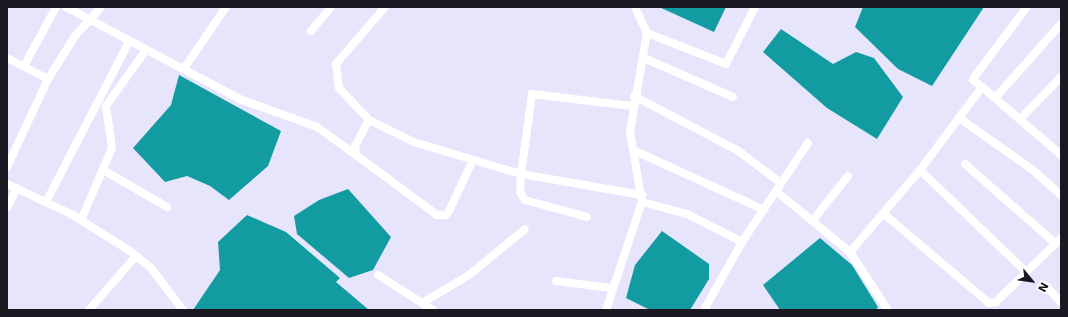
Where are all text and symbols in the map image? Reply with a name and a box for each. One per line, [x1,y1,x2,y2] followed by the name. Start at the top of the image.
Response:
[1012,261,1052,301] north arrow
[1035,280,1051,294] text: N

